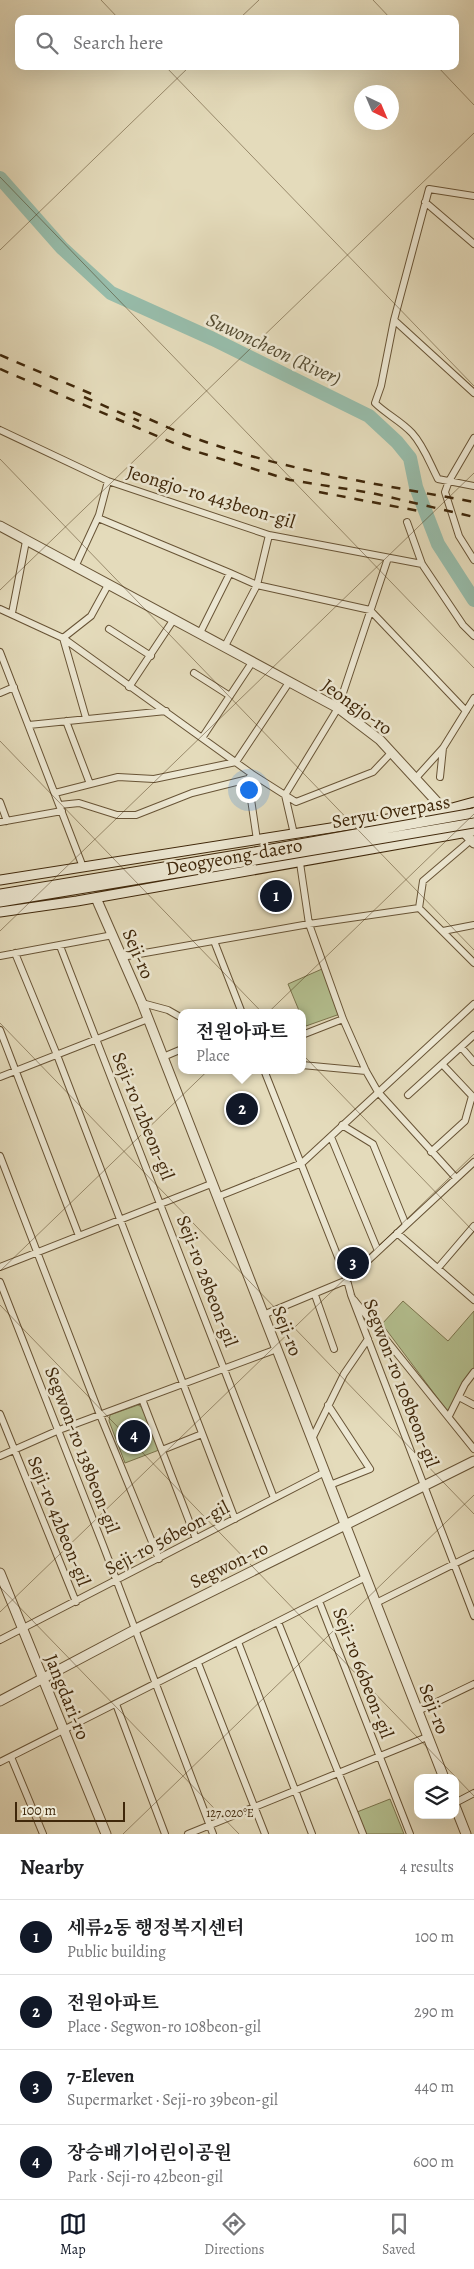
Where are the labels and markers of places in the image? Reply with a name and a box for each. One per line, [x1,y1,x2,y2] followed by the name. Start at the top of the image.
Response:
[260,877,292,915] pin: 1
[226,1090,258,1128] pin: 2
[337,1244,369,1282] pin: 3
[118,1417,150,1455] pin: 4

